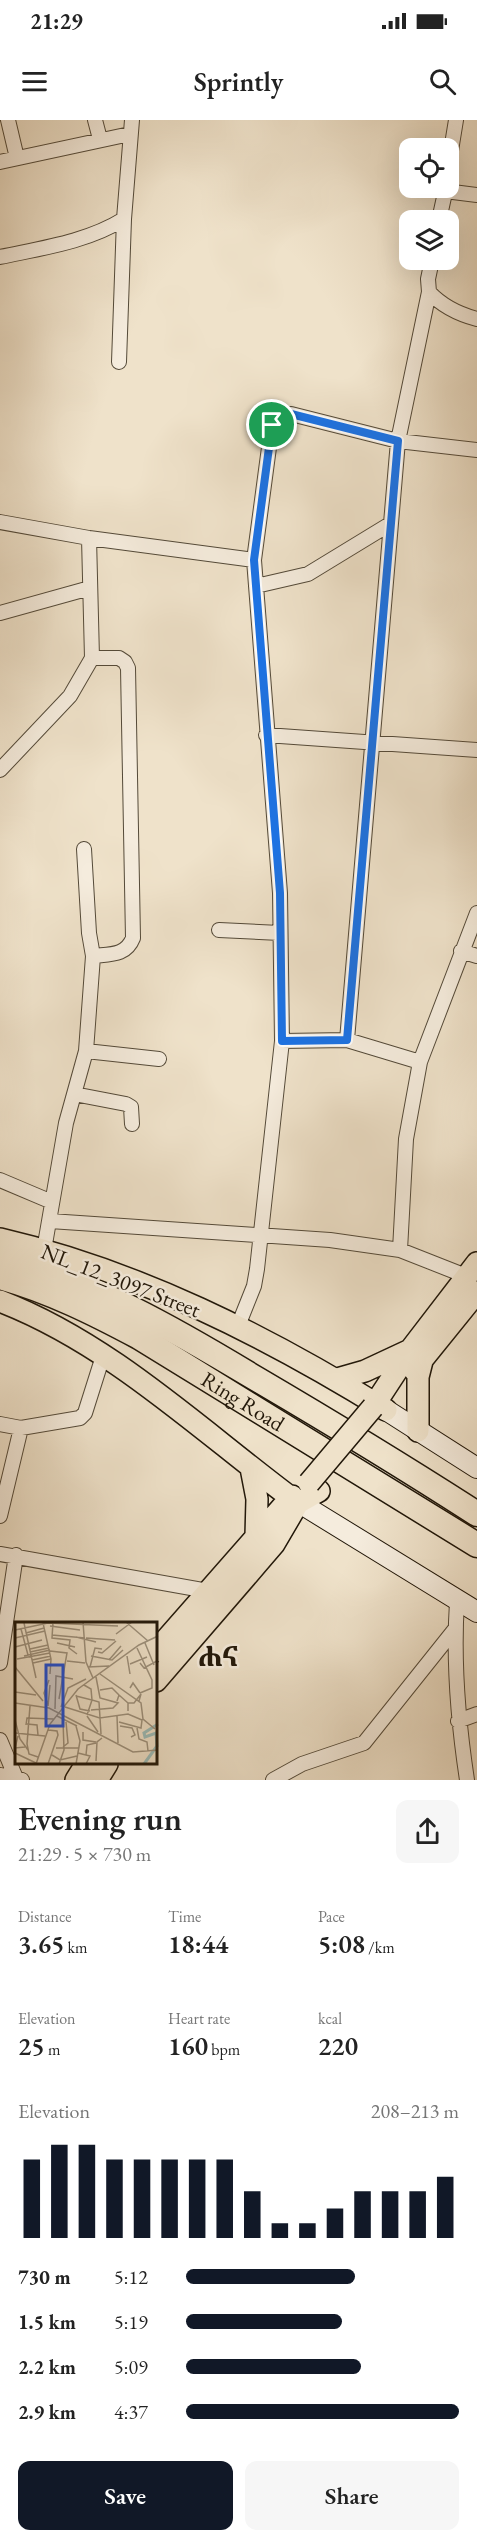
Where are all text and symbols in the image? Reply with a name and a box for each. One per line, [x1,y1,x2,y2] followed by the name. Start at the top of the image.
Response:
[30,7,83,36] text: 21:29
[194,64,283,99] text: Sprintly
[18,65,51,98] icon: menu
[426,65,459,98] icon: search
[399,138,459,270] map controls
[399,138,459,198] button: locate
[399,210,459,270] button: layers
[246,399,297,450] pin
[255,408,288,441] icon: arrive
[37,1237,205,1324] street label: NL_12_3097 Street
[196,1365,291,1439] street label: Ring Road
[15,1622,158,1765] inset map
[198,1638,238,1674] district label: ሐና
[18,1797,182,1840] text: Evening run
[396,1800,459,1863] button: share
[18,1841,151,1867] text: 21:29 · 5 × 730 m
[18,1906,71,1927] text: Distance
[168,1906,201,1927] text: Time
[318,1906,345,1927] text: Pace
[18,1927,64,1961] text: 3.65
[168,1927,228,1961] text: 18:44
[318,1927,365,1961] text: 5:08
[64,1937,87,1958] text: km
[365,1937,395,1958] text: /km
[18,2008,76,2029] text: Elevation
[168,2008,230,2029] text: Heart rate
[318,2008,342,2029] text: kcal
[18,2029,45,2063] text: 25
[168,2029,208,2063] text: 160
[318,2029,358,2063] text: 220
[45,2039,60,2060] text: m
[208,2039,240,2060] text: bpm
[18,2098,90,2124] text: Elevation
[371,2098,459,2124] text: 208–213 m
[18,2264,71,2290] text: 730 m
[114,2264,148,2290] text: 5:12
[18,2309,76,2335] text: 1.5 km
[114,2309,148,2335] text: 5:19
[18,2354,76,2380] text: 2.2 km
[114,2354,148,2380] text: 5:09
[18,2399,76,2425] text: 2.9 km
[114,2399,148,2425] text: 4:37
[18,2461,233,2530] button: Save
[245,2461,459,2530] button: Share

